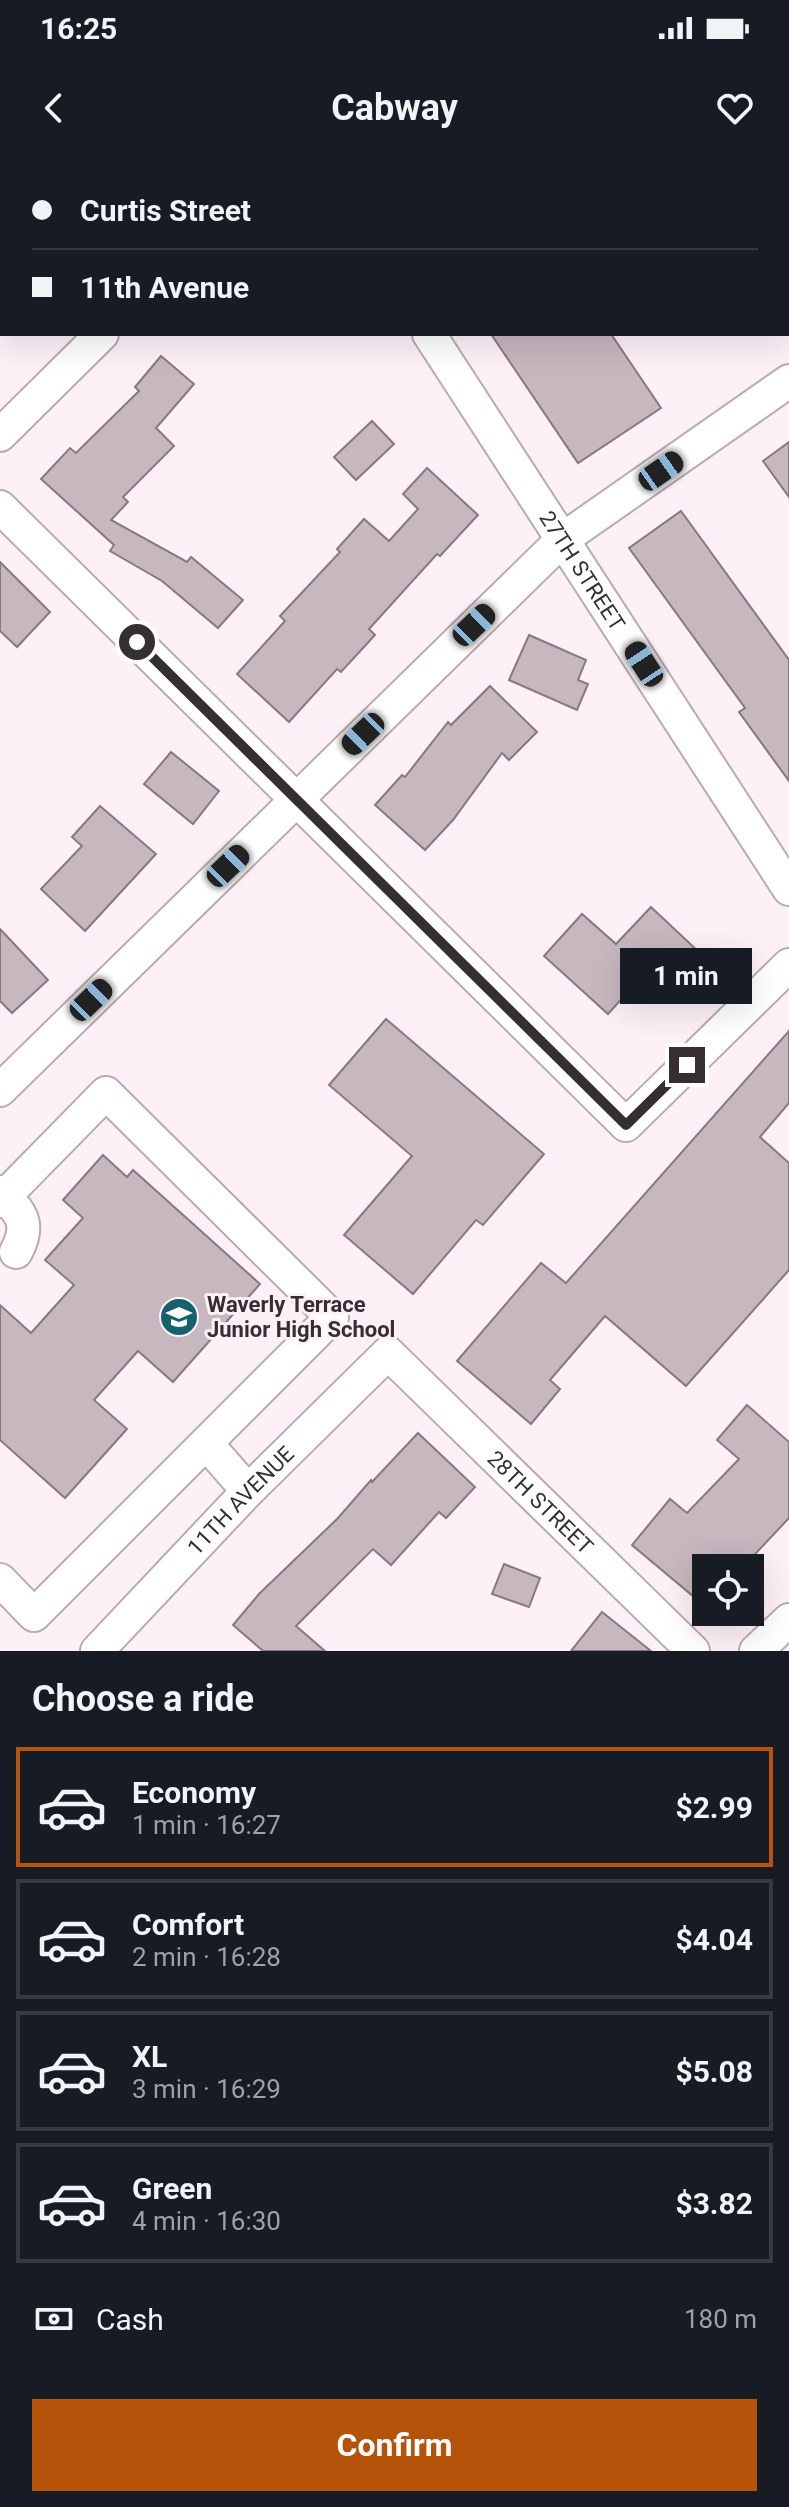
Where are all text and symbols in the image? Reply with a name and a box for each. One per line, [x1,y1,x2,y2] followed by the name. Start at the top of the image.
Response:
[40,11,117,46] text: 16:25
[32,86,76,130] icon: back
[713,86,757,130] icon: heart
[331,87,458,129] text: Cabway
[80,193,251,228] text: Curtis Street
[80,270,249,305] text: 11th Avenue
[634,447,688,495] car
[535,506,630,635] street label: 27TH STREET
[448,600,500,650] car
[119,624,155,660] route start
[621,637,667,691] car
[337,709,389,759] car
[202,841,254,891] car
[621,949,753,1005] callout: 1 min
[653,961,719,991] text: 1 min
[65,975,117,1025] car
[669,1047,705,1083] route end
[207,1292,395,1342] place label: Waverly Terrace Junior High School
[158,1296,200,1338] school or university icon: Waverly Terrace Junior High School
[182,1441,299,1560] street label: 11TH AVENUE
[483,1445,598,1559] street label: 28TH STREET
[692,1554,764,1626] map controls
[692,1554,764,1626] button: locate
[32,1678,254,1720] text: Choose a ride
[36,1771,108,1843] icon: car
[132,1775,256,1810] text: Economy
[675,1790,753,1825] text: $2.99
[132,1810,281,1840] text: 1 min · 16:27
[36,1903,108,1975] icon: car
[132,1907,244,1942] text: Comfort
[675,1922,753,1957] text: $4.04
[132,1942,281,1972] text: 2 min · 16:28
[36,2035,108,2107] icon: car
[132,2039,167,2074] text: XL
[675,2054,753,2089] text: $5.08
[132,2074,281,2104] text: 3 min · 16:29
[36,2167,108,2239] icon: car
[132,2171,212,2206] text: Green
[675,2186,753,2221] text: $3.82
[132,2206,281,2236] text: 4 min · 16:30
[32,2297,76,2341] icon: cash
[96,2302,164,2337] text: Cash
[684,2304,757,2334] text: 180 m
[32,2399,757,2491] button: Confirm

